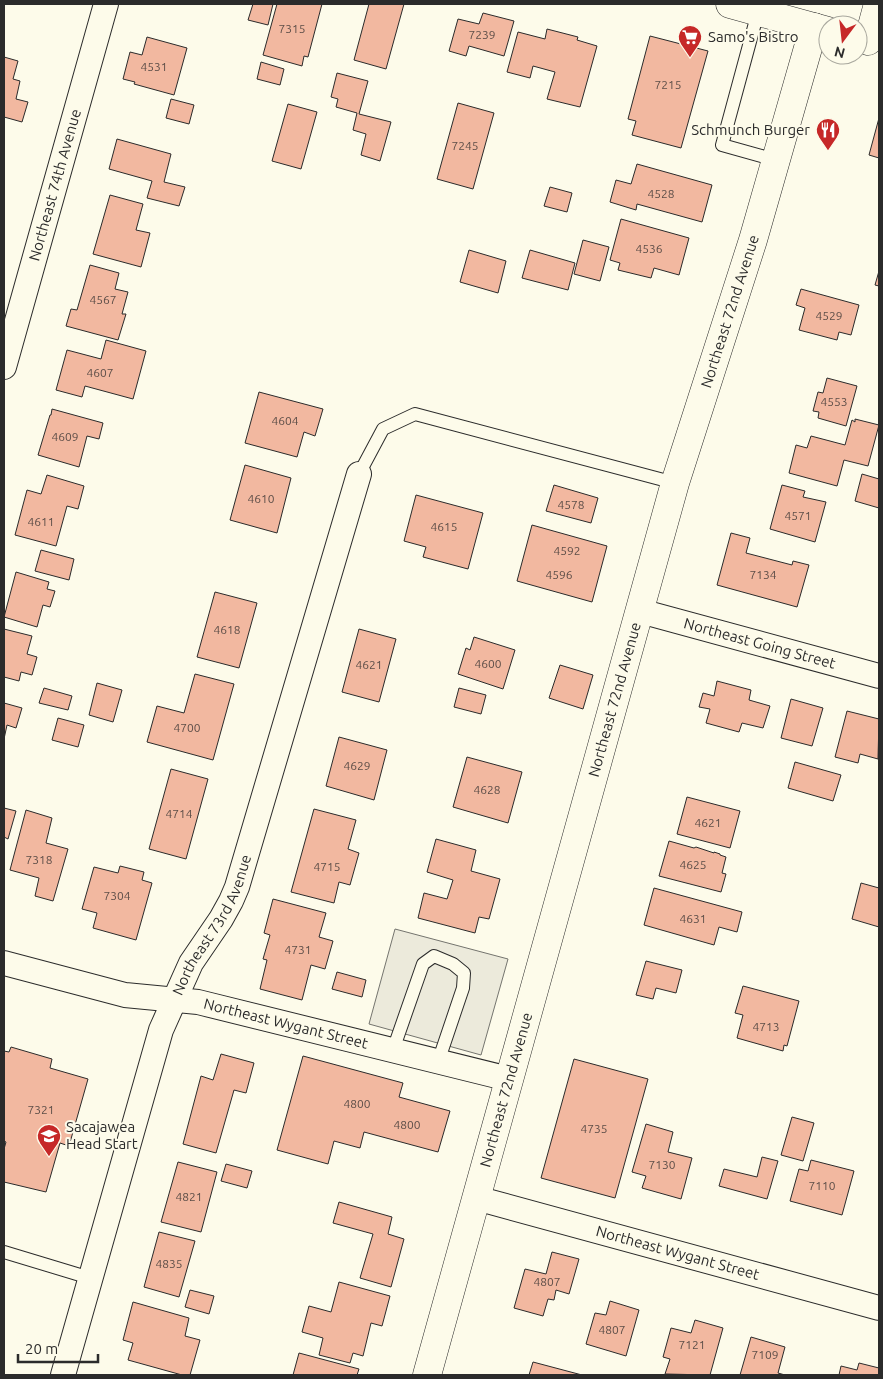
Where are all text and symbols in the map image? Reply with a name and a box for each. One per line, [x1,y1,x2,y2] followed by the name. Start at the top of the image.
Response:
[818,15,868,65] north arrow
[278,22,306,35] house number: 7315
[677,24,703,58] supermarket icon: Samo's Bistro
[468,28,496,41] house number: 7239
[708,28,799,45] place label: Samo's Bistro
[833,43,847,62] text: N
[140,60,168,73] house number: 4531
[654,78,682,91] house number: 7215
[25,107,84,263] street label: Northeast 74th Avenue
[815,117,841,151] restaurant icon: Schmunch Burger
[691,121,810,138] place label: Schmunch Burger
[451,139,479,152] house number: 7245
[647,187,675,200] house number: 4528
[697,233,762,390] street label: Northeast 72nd Avenue
[635,242,663,255] house number: 4536
[89,293,117,306] house number: 4567
[815,309,843,322] house number: 4529
[86,366,114,379] house number: 4607
[820,395,848,408] house number: 4553
[271,414,299,427] house number: 4604
[51,430,79,443] house number: 4609
[247,492,275,505] house number: 4610
[557,498,585,511] house number: 4578
[784,509,812,522] house number: 4571
[27,515,55,528] house number: 4611
[430,520,458,533] house number: 4615
[553,544,581,557] house number: 4592
[545,568,573,581] house number: 4596
[749,568,777,581] house number: 7134
[682,614,838,672] street label: Northeast Going Street
[585,620,644,779] street label: Northeast 72nd Avenue
[213,623,241,636] house number: 4618
[474,657,502,670] house number: 4600
[355,658,383,671] house number: 4621
[173,721,201,734] house number: 4700
[343,759,371,772] house number: 4629
[473,783,501,796] house number: 4628
[165,807,193,820] house number: 4714
[694,816,722,829] house number: 4621
[169,852,254,998] street label: Northeast 73rd Avenue
[25,853,53,866] house number: 7318
[679,858,707,871] house number: 4625
[313,860,341,873] house number: 4715
[103,889,131,902] house number: 7304
[679,912,707,925] house number: 4631
[284,943,312,956] house number: 4731
[202,995,370,1052] street label: Northeast Wygant Street
[476,1010,535,1169] street label: Northeast 72nd Avenue
[752,1020,780,1033] house number: 4713
[343,1097,371,1110] house number: 4800
[27,1103,55,1116] house number: 7321
[66,1118,138,1152] place label: Sacajawea Head Start
[393,1118,421,1131] house number: 4800
[580,1122,608,1135] house number: 4735
[36,1123,62,1157] school or university icon: Sacajawea Head Start
[648,1158,676,1171] house number: 7130
[808,1179,836,1192] house number: 7110
[175,1190,203,1203] house number: 4821
[594,1222,762,1283] street label: Northeast Wygant Street
[155,1257,183,1270] house number: 4835
[533,1275,561,1288] house number: 4807
[598,1323,626,1336] house number: 4807
[18,1332,98,1364] scale bar
[678,1338,706,1351] house number: 7121
[25,1340,58,1357] text: 20 m
[751,1348,779,1361] house number: 7109

